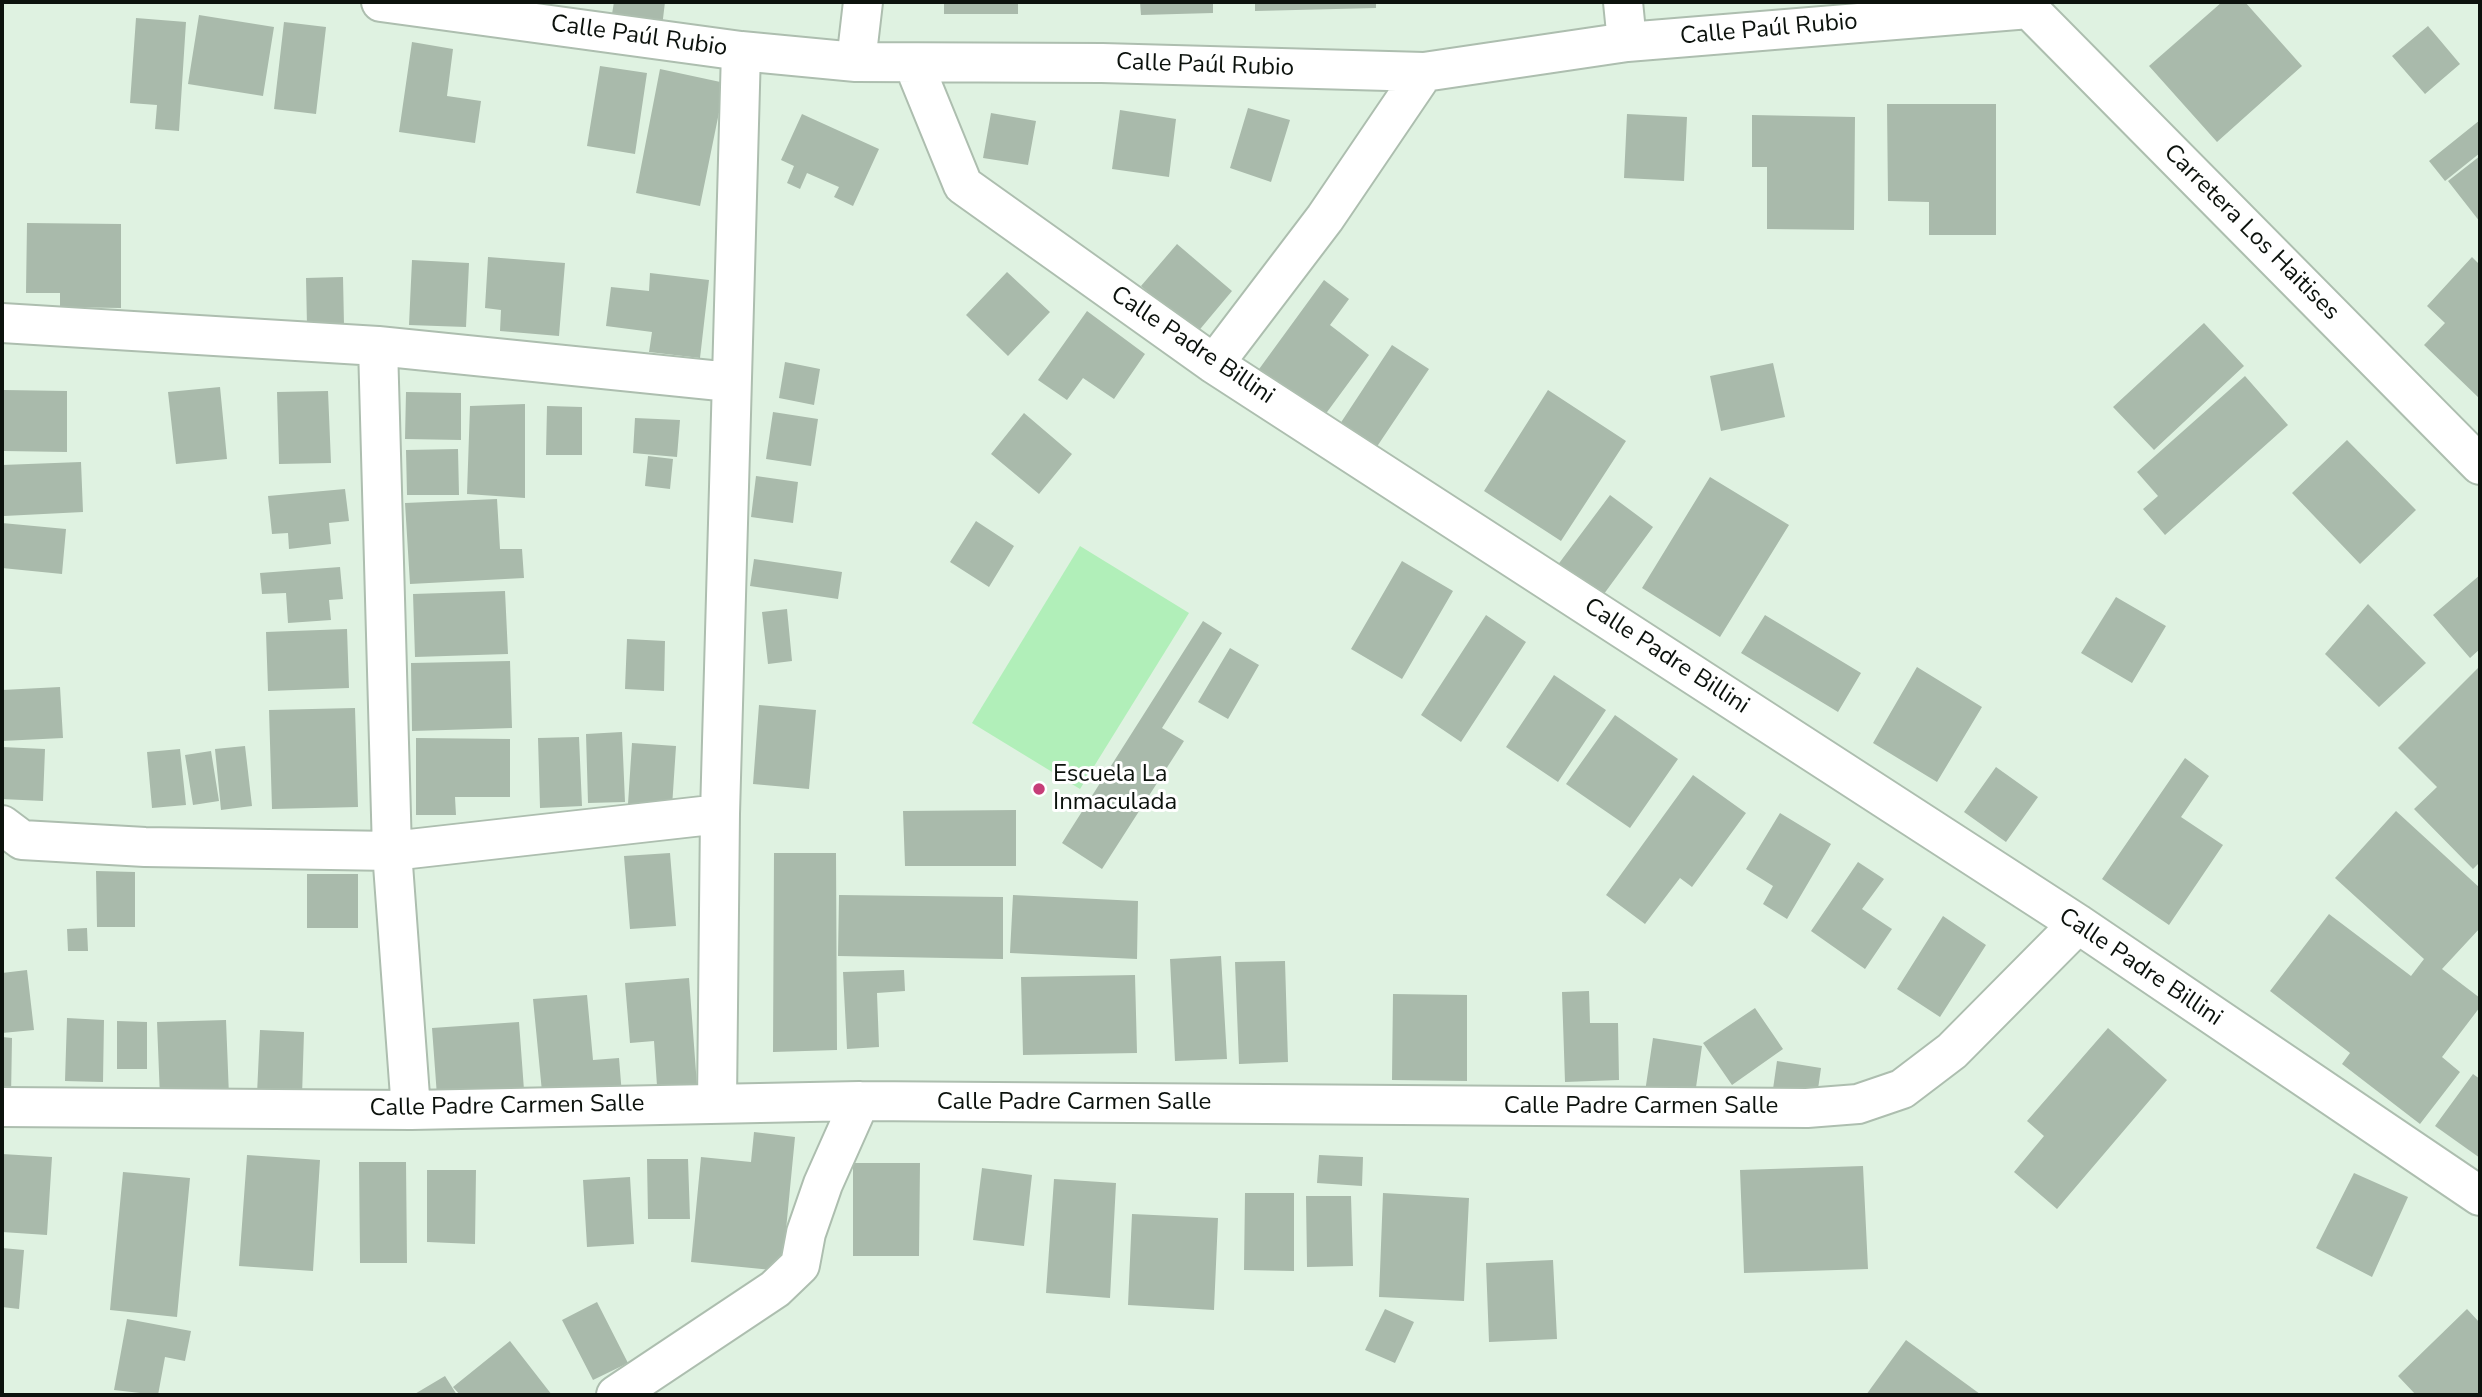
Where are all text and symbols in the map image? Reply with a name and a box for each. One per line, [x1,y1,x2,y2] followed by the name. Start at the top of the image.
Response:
[1679,8,1859,52] street label: Calle Paúl Rubio
[549,10,729,64] street label: Calle Paúl Rubio
[1116,49,1294,83] street label: Calle Paúl Rubio
[2157,139,2345,327] street label: Carretera Los Haitises
[1105,281,1279,411] street label: Calle Padre Billini
[1578,593,1754,721] street label: Calle Padre Billini
[1053,761,1177,817] place label: Escuela La Inmaculada
[1031,781,1047,797] marker: Escuela La Inmaculada
[2053,903,2227,1033] street label: Calle Padre Billini
[937,1089,1211,1117] street label: Calle Padre Carmen Salle
[369,1090,645,1124] street label: Calle Padre Carmen Salle
[1504,1093,1778,1121] street label: Calle Padre Carmen Salle

